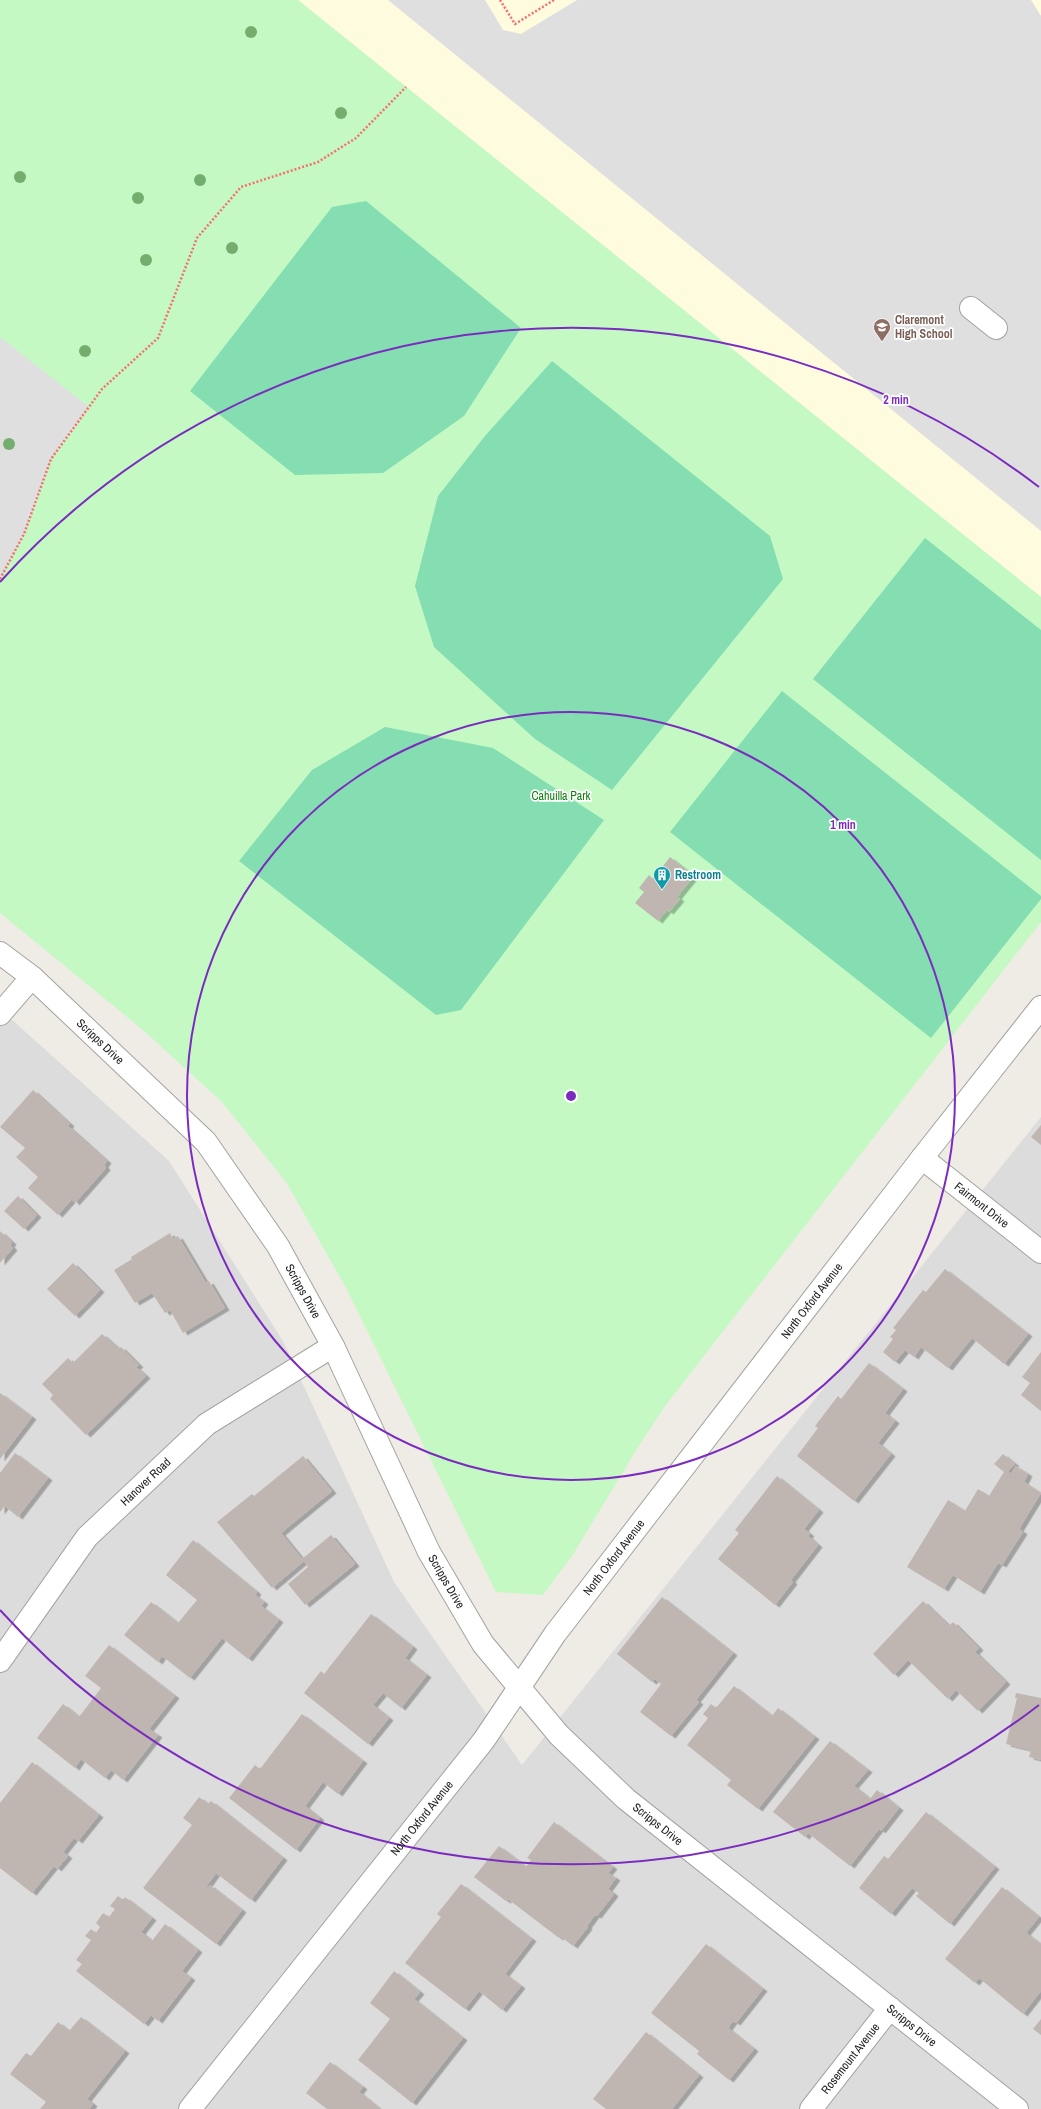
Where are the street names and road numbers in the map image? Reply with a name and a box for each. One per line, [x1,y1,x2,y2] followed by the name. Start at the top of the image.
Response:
[73,1015,127,1068] street label: Scripps Drive
[951,1179,1012,1232] street label: Fairmont Drive
[777,1260,846,1342] street label: North Oxford Avenue
[282,1261,324,1321] street label: Scripps Drive
[117,1454,174,1509] street label: Hanover Road
[580,1516,648,1599] street label: North Oxford Avenue
[424,1552,468,1611] street label: Scripps Drive
[387,1777,457,1859] street label: North Oxford Avenue
[629,1799,686,1849] street label: Scripps Drive
[883,2001,940,2050] street label: Scripps Drive
[818,2020,883,2097] street label: Rosemount Avenue

